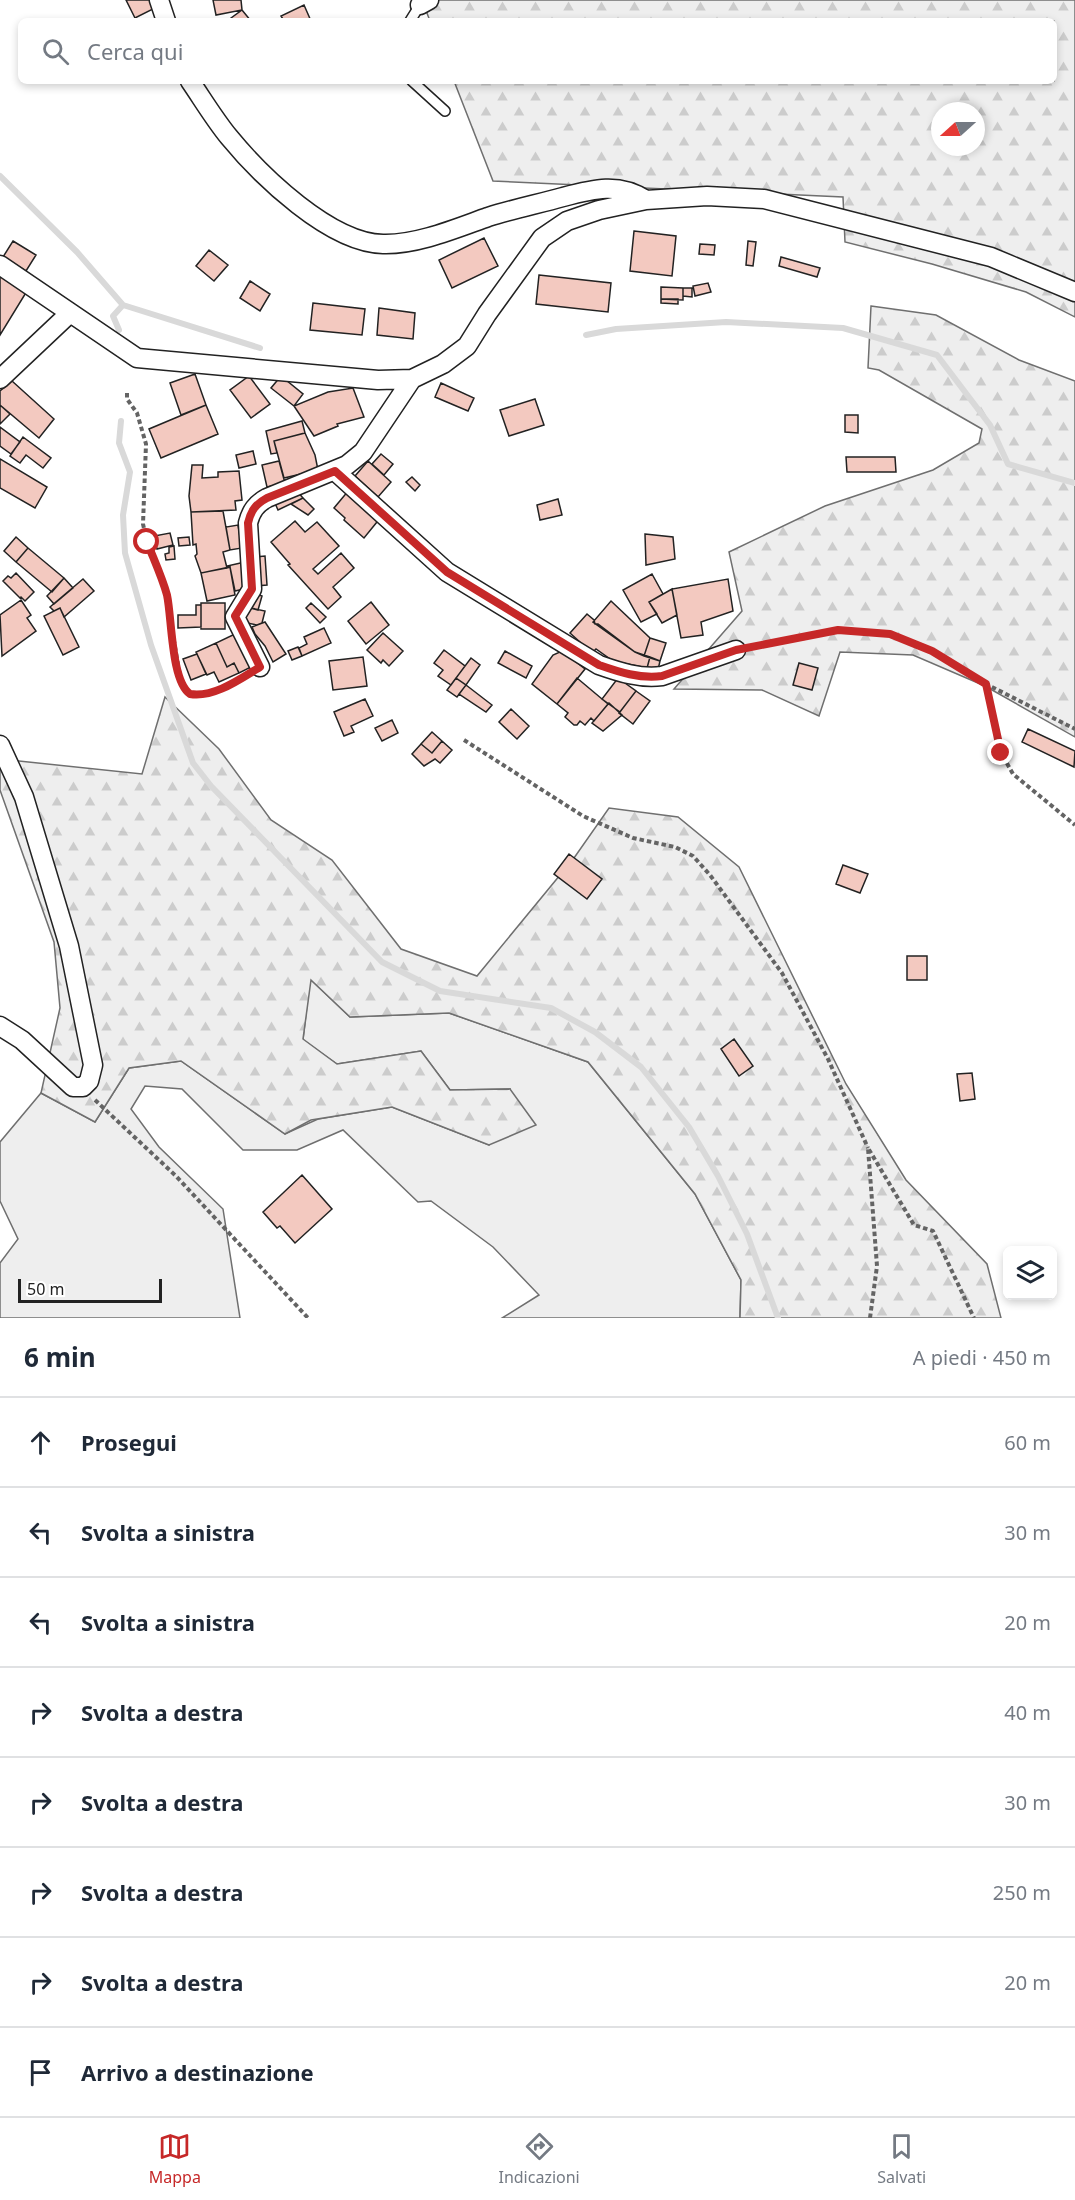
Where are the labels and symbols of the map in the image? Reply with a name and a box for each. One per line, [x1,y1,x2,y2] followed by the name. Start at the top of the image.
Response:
[931,102,985,156] north arrow
[133,528,159,554] route start
[987,739,1013,765] route end
[18,1276,162,1304] scale bar

